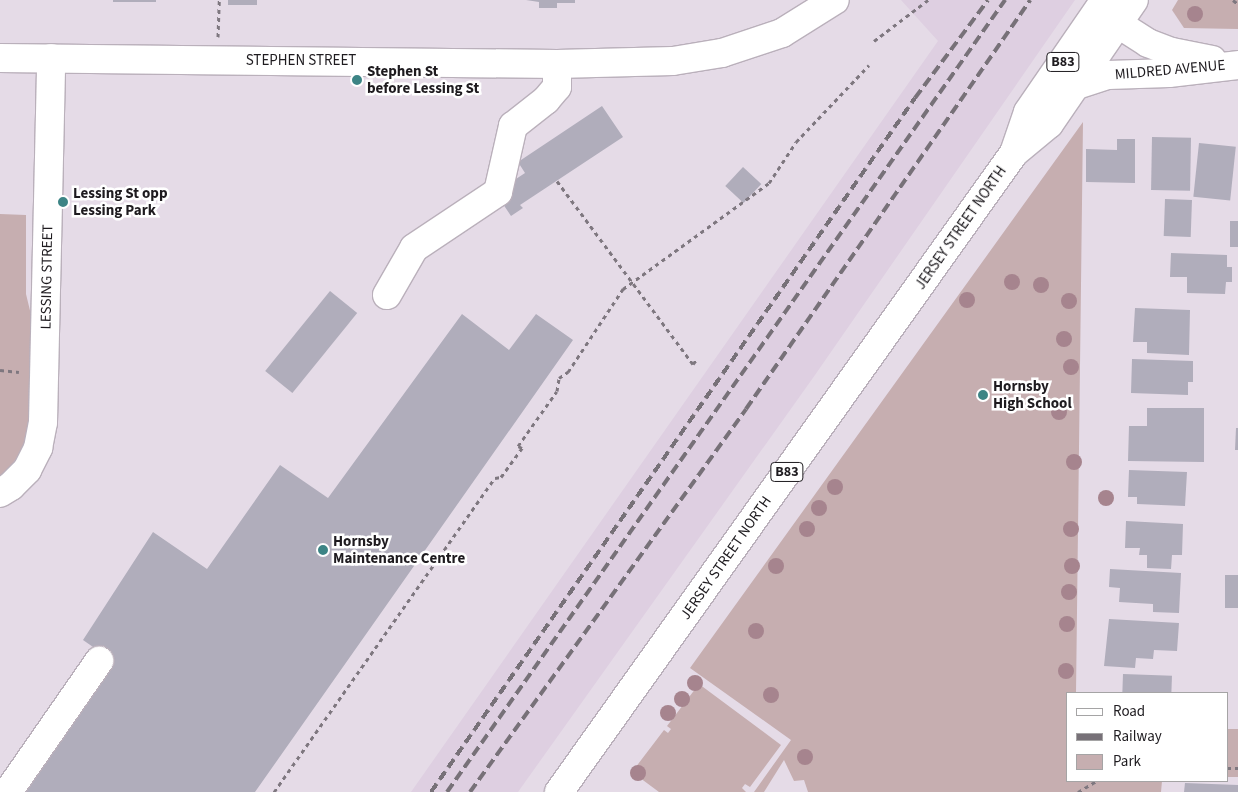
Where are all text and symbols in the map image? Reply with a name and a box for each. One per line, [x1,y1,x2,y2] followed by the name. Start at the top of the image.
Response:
[1046,51,1080,74] road number: B83
[246,52,356,70] street label: STEPHEN STREET
[1114,56,1226,84] street label: MILDRED AVENUE
[367,62,479,97] place label: Stephen St before Lessing St
[351,74,363,86] marker: Stephen St before Lessing St
[912,163,1010,293] street label: JERSEY STREET NORTH
[73,184,168,219] place label: Lessing St opp Lessing Park
[57,196,69,208] marker: Lessing St opp Lessing Park
[37,224,57,330] street label: LESSING STREET
[993,377,1072,412] place label: Hornsby High School
[977,389,989,401] marker: Hornsby High School
[770,461,804,484] road number: B83
[677,493,775,623] street label: JERSEY STREET NORTH
[333,532,465,567] place label: Hornsby Maintenance Centre
[317,544,329,556] marker: Hornsby Maintenance Centre
[1066,692,1228,782] legend
[1113,701,1145,722] text: Road
[1113,726,1162,747] text: Railway
[1113,751,1141,772] text: Park

